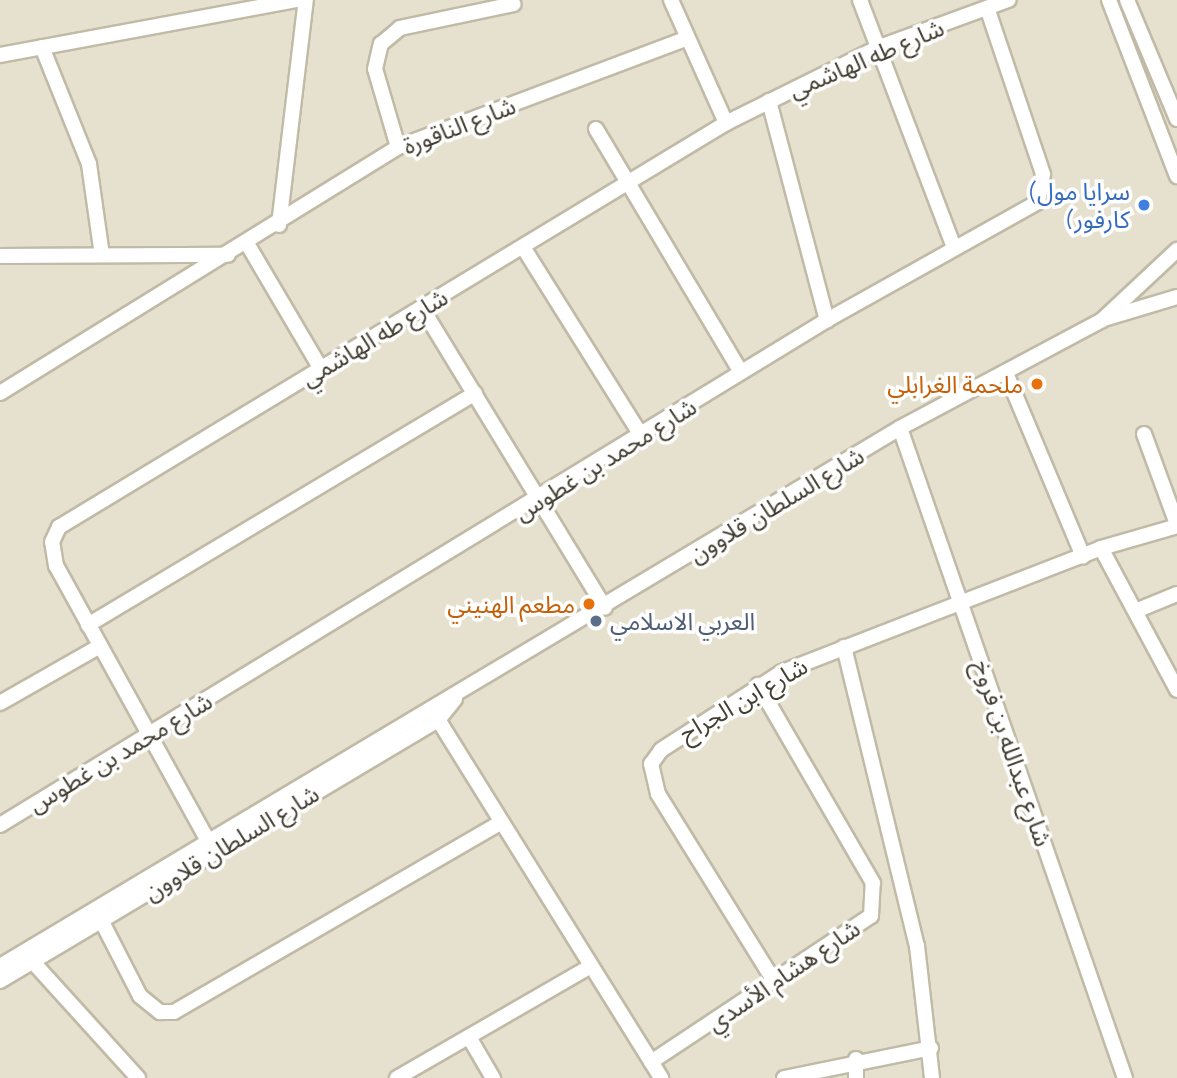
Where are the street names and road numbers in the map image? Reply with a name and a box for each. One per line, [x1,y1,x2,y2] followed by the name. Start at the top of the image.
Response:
[784,12,948,104] street label: شارع طه الهاشمي
[399,90,519,160] street label: شارع الناقورة
[296,282,452,392] street label: شارع طه الهاشمي
[509,391,701,527] street label: شارع محمد بن غطوس
[683,440,869,568] street label: شارع السلطان قلاوون
[674,651,812,747] street label: شارع ابن الجراح
[968,656,1058,850] street label: شارع عبدالله بن فروخ
[23,686,217,818] street label: شارع محمد بن غطوس
[138,778,324,906] street label: شارع السلطان قلاوون
[701,913,865,1037] street label: شارع هشام الأسدي

